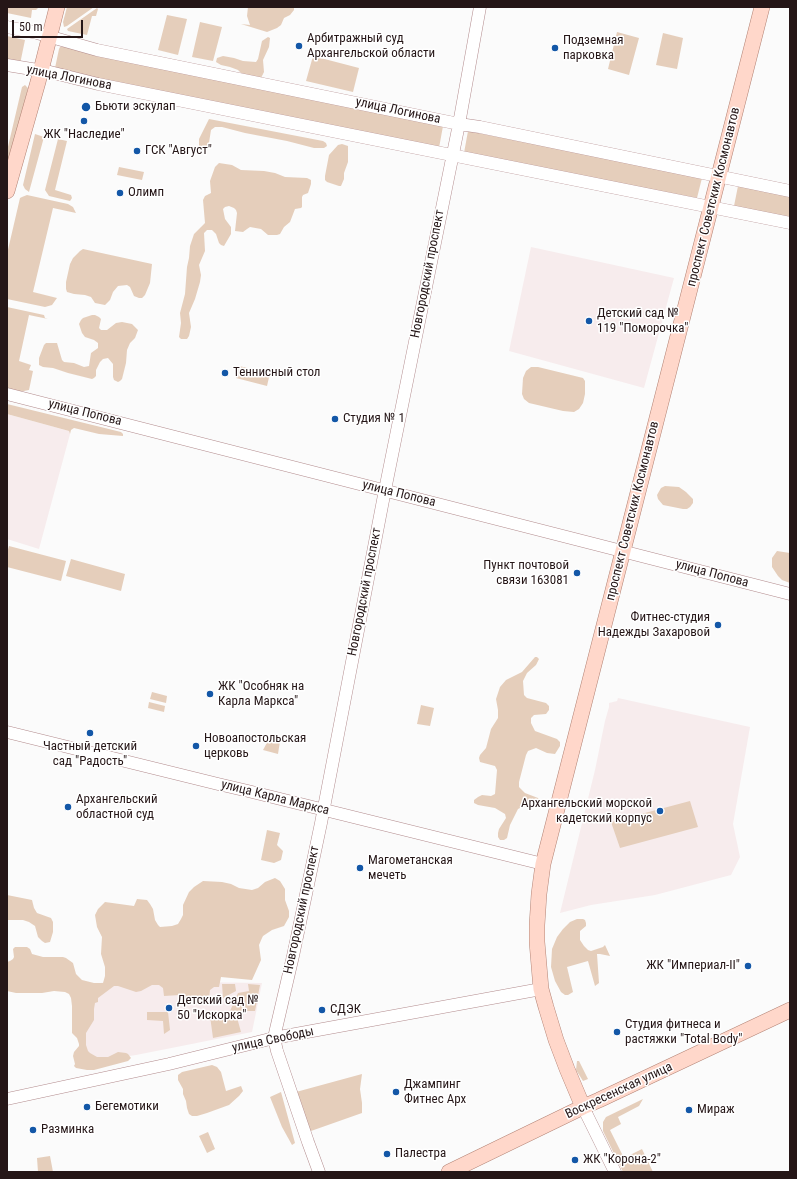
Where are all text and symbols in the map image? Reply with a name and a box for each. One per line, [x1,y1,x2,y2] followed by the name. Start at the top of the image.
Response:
[14,12,85,38] scale bar
[19,20,43,34] text: 50 m
[307,31,435,62] place label: Арбитражный суд Архангельской области
[563,33,624,64] place label: Подземная парковка
[294,41,304,51] marker: Арбитражный суд Архангельской области
[550,43,560,53] marker: Подземная парковка
[25,62,113,94] street label: улица Логинова
[354,94,442,128] street label: улица Логинова
[95,99,176,115] place label: Бьюти эскулап
[80,101,92,113] marker: Бьюти эскулап
[684,106,744,288] street label: проспект Советских Космонавтов
[79,116,89,126] marker: ЖК "Наследие"
[43,127,125,143] place label: ЖК "Наследие"
[145,143,212,159] place label: ГСК "Август"
[132,146,142,156] marker: ГСК "Август"
[128,185,164,201] place label: Олимп
[115,188,125,198] marker: Олимп
[408,209,448,339] street label: Новгородский проспект
[597,306,688,337] place label: Детский сад № 119 "Поморочка"
[584,316,594,326] marker: Детский сад № 119 "Поморочка"
[233,365,320,381] place label: Теннисный стол
[220,368,230,378] marker: Теннисный стол
[47,396,123,430] street label: улица Попова
[343,411,405,427] place label: Студия № 1
[330,414,340,424] marker: Студия № 1
[603,420,663,602] street label: проспект Советских Космонавтов
[361,477,437,511] street label: улица Попова
[345,527,385,657] street label: Новгородский проспект
[674,557,750,591] street label: улица Попова
[483,558,569,589] place label: Пункт почтовой связи 163081
[572,568,582,578] marker: Пункт почтовой связи 163081
[598,610,710,641] place label: Фитнес-студия Надежды Захаровой
[713,620,723,630] marker: Фитнес-студия Надежды Захаровой
[218,679,304,710] place label: ЖК "Особняк на Карла Маркса"
[205,689,215,699] marker: ЖК "Особняк на Карла Маркса"
[85,728,95,738] marker: Частный детский сад "Радость"
[204,731,306,762] place label: Новоапостольская церковь
[43,739,137,770] place label: Частный детский сад "Радость"
[191,741,201,751] marker: Новоапостольская церковь
[219,777,331,819] street label: улица Карла Маркса
[76,792,158,823] place label: Архангельский областной суд
[521,796,652,827] place label: Архангельский морской кадетский корпус
[63,802,73,812] marker: Архангельский областной суд
[655,806,665,816] marker: Архангельский морской кадетский корпус
[281,845,323,975] street label: Новгородский проспект
[368,853,453,884] place label: Магометанская мечеть
[355,863,365,873] marker: Магометанская мечеть
[646,958,740,974] place label: ЖК "Империал-II"
[743,961,753,971] marker: ЖК "Империал-II"
[177,993,259,1024] place label: Детский сад № 50 "Искорка"
[330,1002,361,1018] place label: СДЭК
[164,1003,174,1013] marker: Детский сад № 50 "Искорка"
[317,1005,327,1015] marker: СДЭК
[625,1017,743,1048] place label: Студия фитнеса и растяжки "Total Body"
[231,1024,315,1056] street label: улица Свободы
[612,1027,622,1037] marker: Студия фитнеса и растяжки "Total Body"
[563,1059,675,1123] street label: Воскресенская улица
[404,1077,466,1108] place label: Джампинг Фитнес Арх
[391,1087,401,1097] marker: Джампинг Фитнес Арх
[95,1099,159,1115] place label: Бегемотики
[82,1102,92,1112] marker: Бегемотики
[697,1102,735,1118] place label: Мираж
[684,1105,694,1115] marker: Мираж
[41,1122,94,1138] place label: Разминка
[28,1125,38,1135] marker: Разминка
[395,1146,446,1162] place label: Палестра
[382,1149,392,1159] marker: Палестра
[583,1152,661,1168] place label: ЖК "Корона-2"
[570,1155,580,1165] marker: ЖК "Корона-2"

